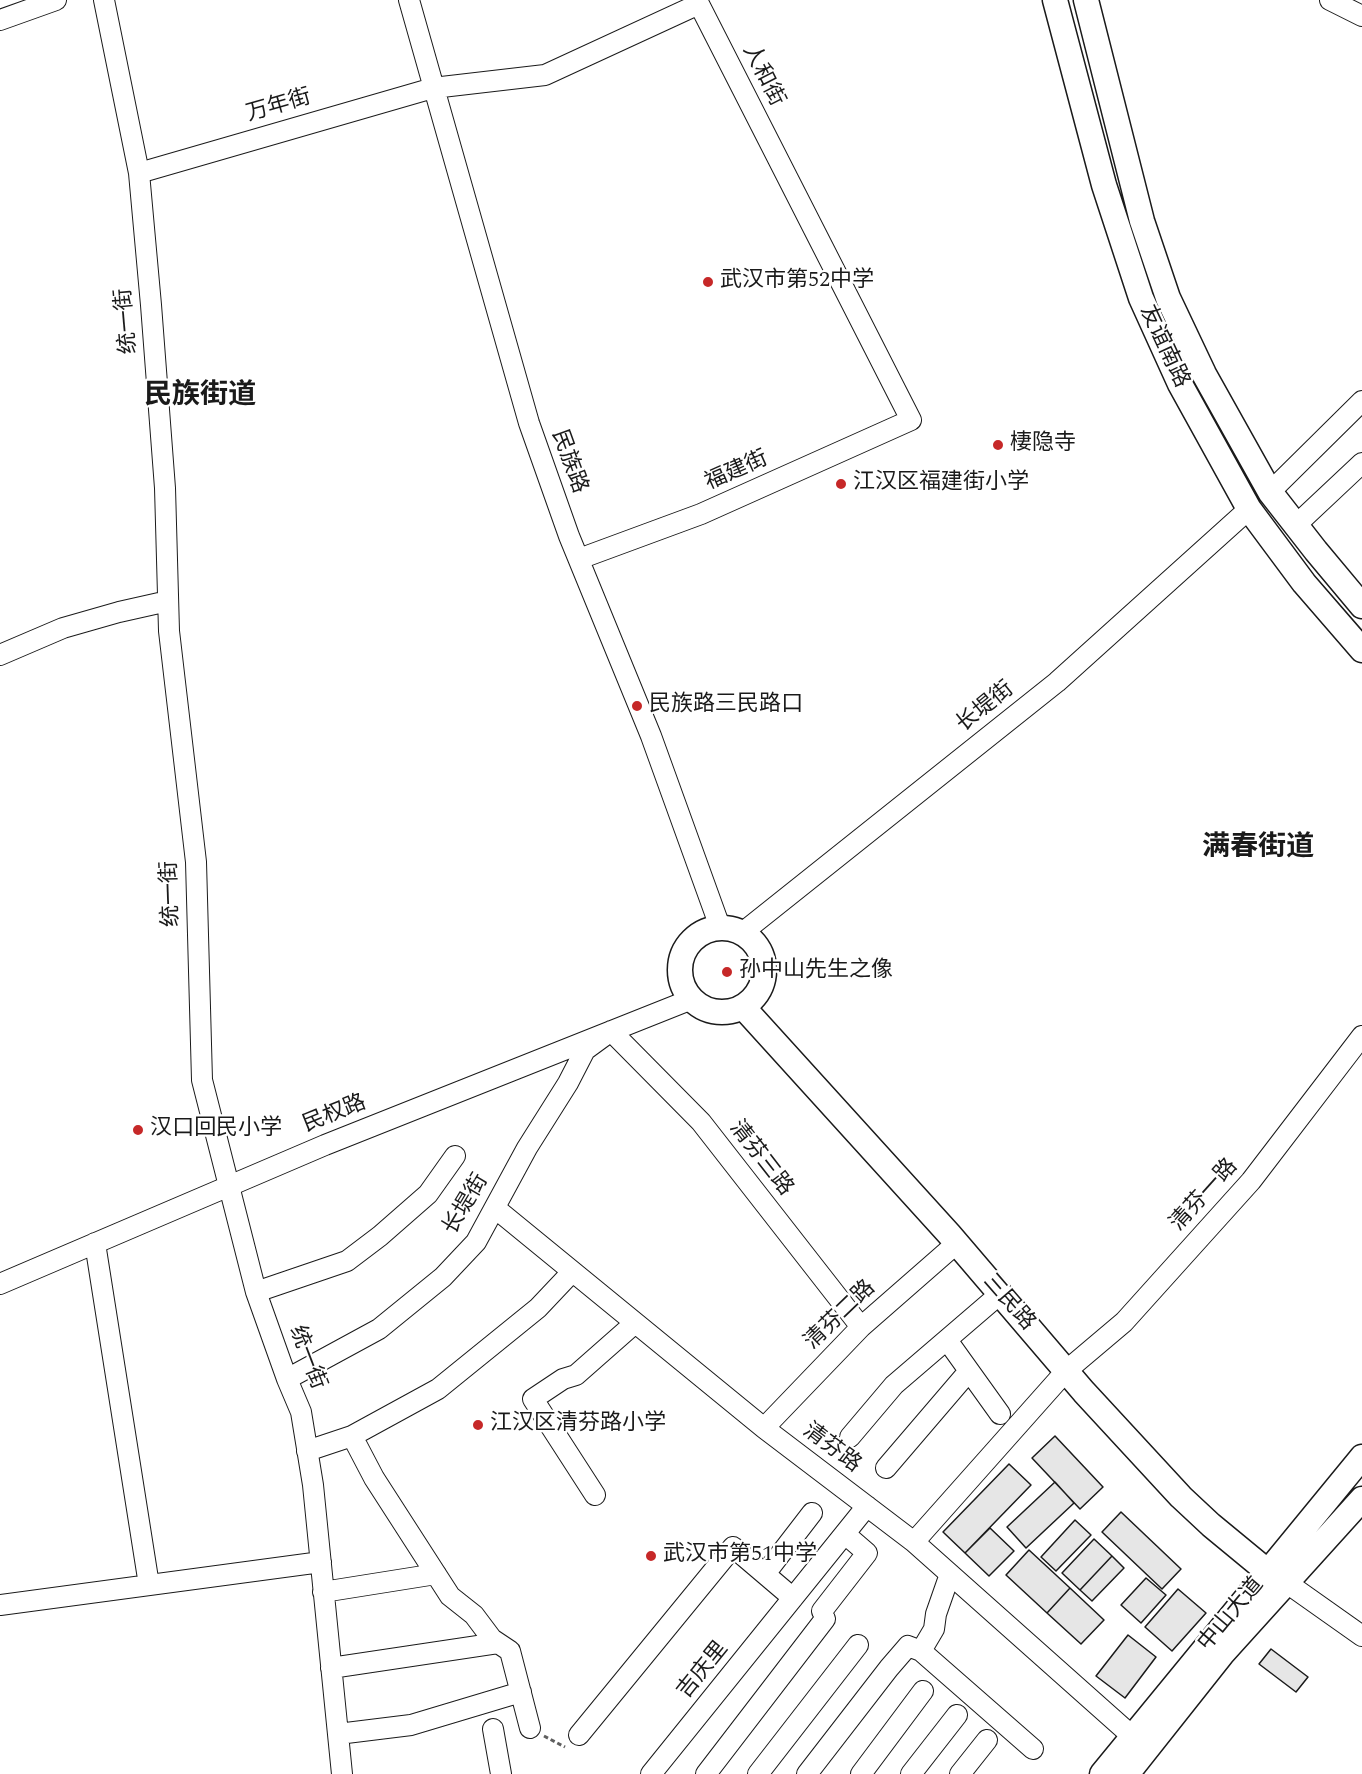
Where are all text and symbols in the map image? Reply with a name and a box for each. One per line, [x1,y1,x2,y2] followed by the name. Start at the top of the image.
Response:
[735,41,789,111] street label: 人和街
[244,85,314,129] street label: 万年街
[720,269,874,295] place label: 武汉市第52中学
[701,275,715,289] marker: 武汉市第52中学
[112,287,144,355] street label: 统一街
[1132,302,1194,392] street label: 友谊南路
[144,381,256,415] district label: 民族街道
[544,426,592,498] street label: 民族路
[1010,432,1076,458] place label: 棲隐寺
[991,438,1005,452] marker: 棲隐寺
[701,447,773,497] street label: 福建街
[853,471,1029,497] place label: 江汉区福建街小学
[834,477,848,491] marker: 江汉区福建街小学
[952,677,1020,739] street label: 长堤街
[649,693,803,719] place label: 民族路三民路口
[630,699,644,713] marker: 民族路三民路口
[1202,833,1314,867] district label: 满春街道
[158,861,186,927] street label: 统一街
[739,959,893,985] place label: 孙中山先生之像
[720,965,734,979] marker: 孙中山先生之像
[299,1090,371,1140] street label: 民权路
[723,1116,797,1202] street label: 清芬三路
[150,1117,282,1143] place label: 汉口回民小学
[131,1123,145,1137] marker: 汉口回民小学
[1166,1154,1244,1238] street label: 清芬一路
[439,1170,495,1240] street label: 长堤街
[976,1269,1040,1337] street label: 三民路
[800,1276,882,1356] street label: 清芬二路
[282,1322,330,1394] street label: 统一街
[490,1412,666,1438] place label: 江汉区清芬路小学
[471,1418,485,1432] marker: 江汉区清芬路小学
[797,1419,865,1479] street label: 清芬路
[663,1543,817,1569] place label: 武汉市第51中学
[644,1549,658,1563] marker: 武汉市第51中学
[1194,1573,1270,1657] street label: 中山大道
[673,1637,735,1705] street label: 吉庆里

